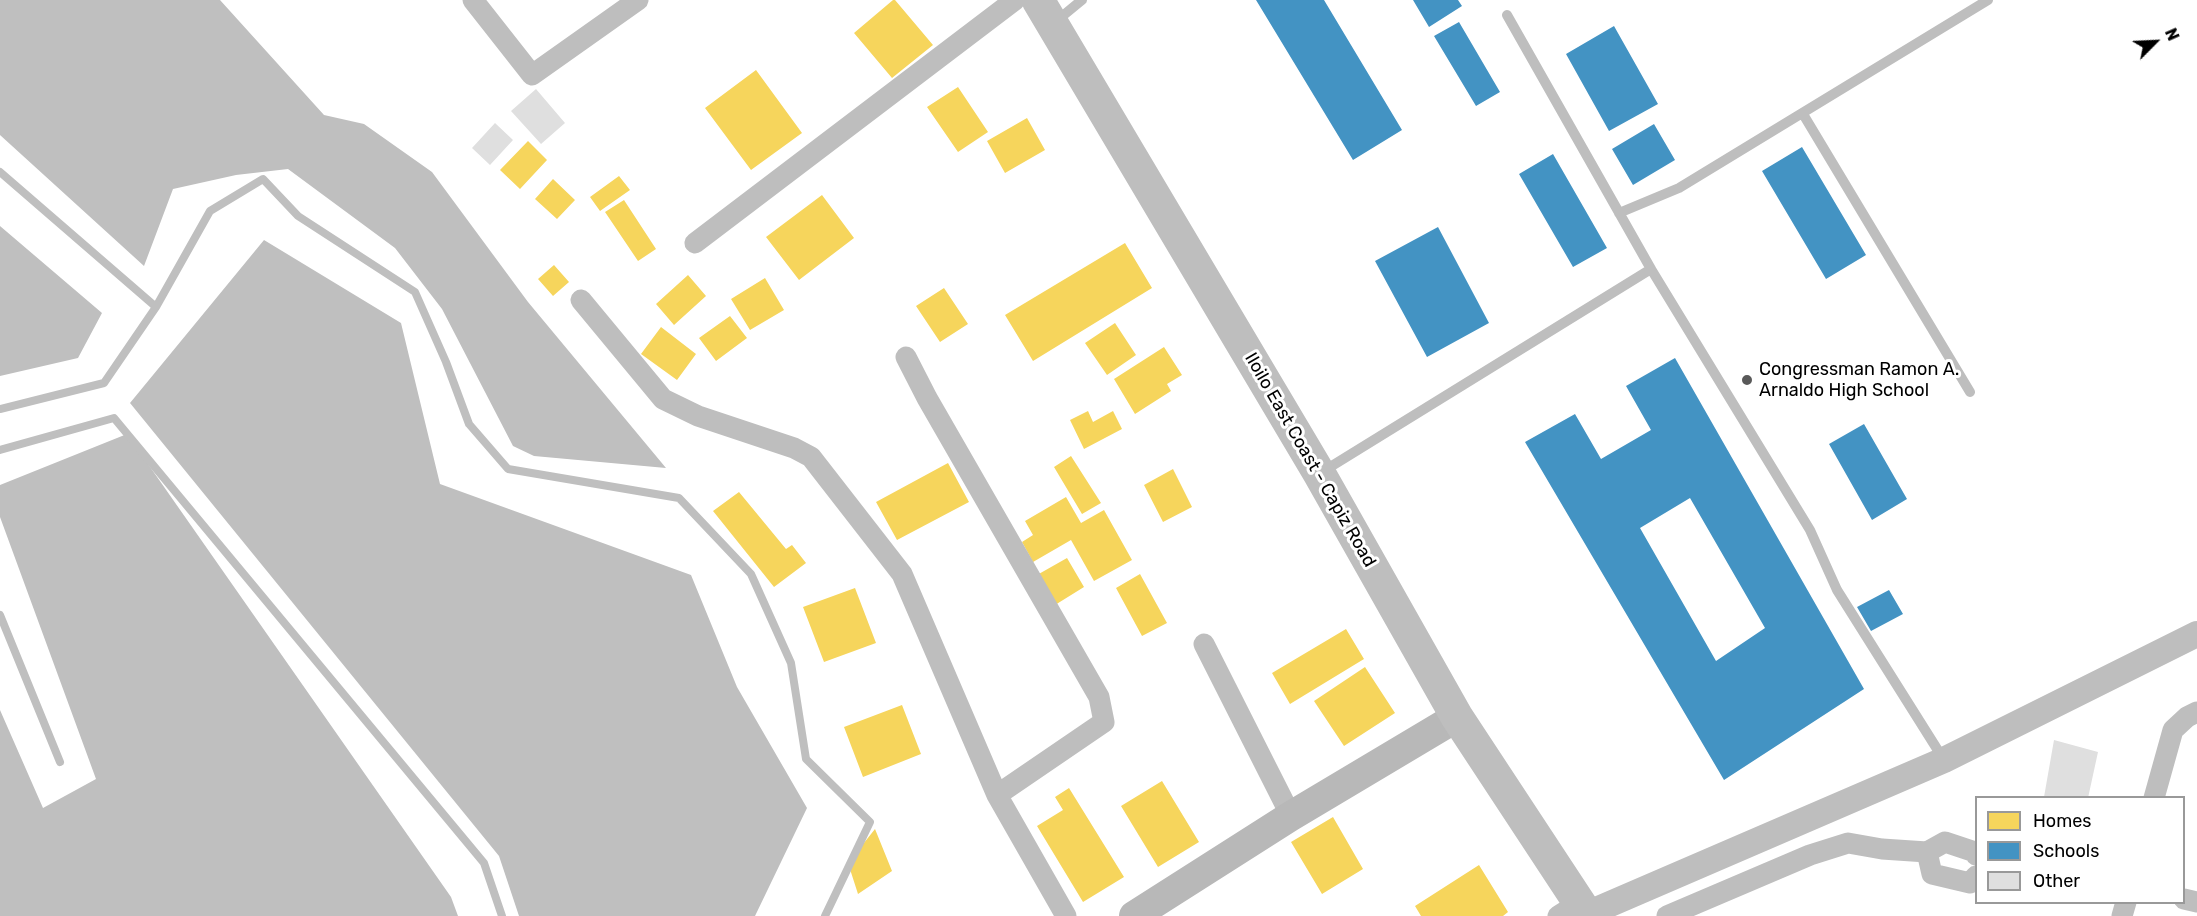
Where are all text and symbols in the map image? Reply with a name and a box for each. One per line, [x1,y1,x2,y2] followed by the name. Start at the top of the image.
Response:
[2125,12,2185,72] north arrow
[2161,25,2183,44] text: N
[1240,349,1380,571] street label: Iloilo East Coast - Capiz Road
[1759,359,1959,401] place label: Congressman Ramon A. Arnaldo High School
[1740,373,1754,387] marker: Congressman Ramon A. Arnaldo High School
[1975,796,2185,904] legend
[2033,810,2091,832] text: Homes
[2033,840,2099,862] text: Schools
[2033,870,2080,892] text: Other

